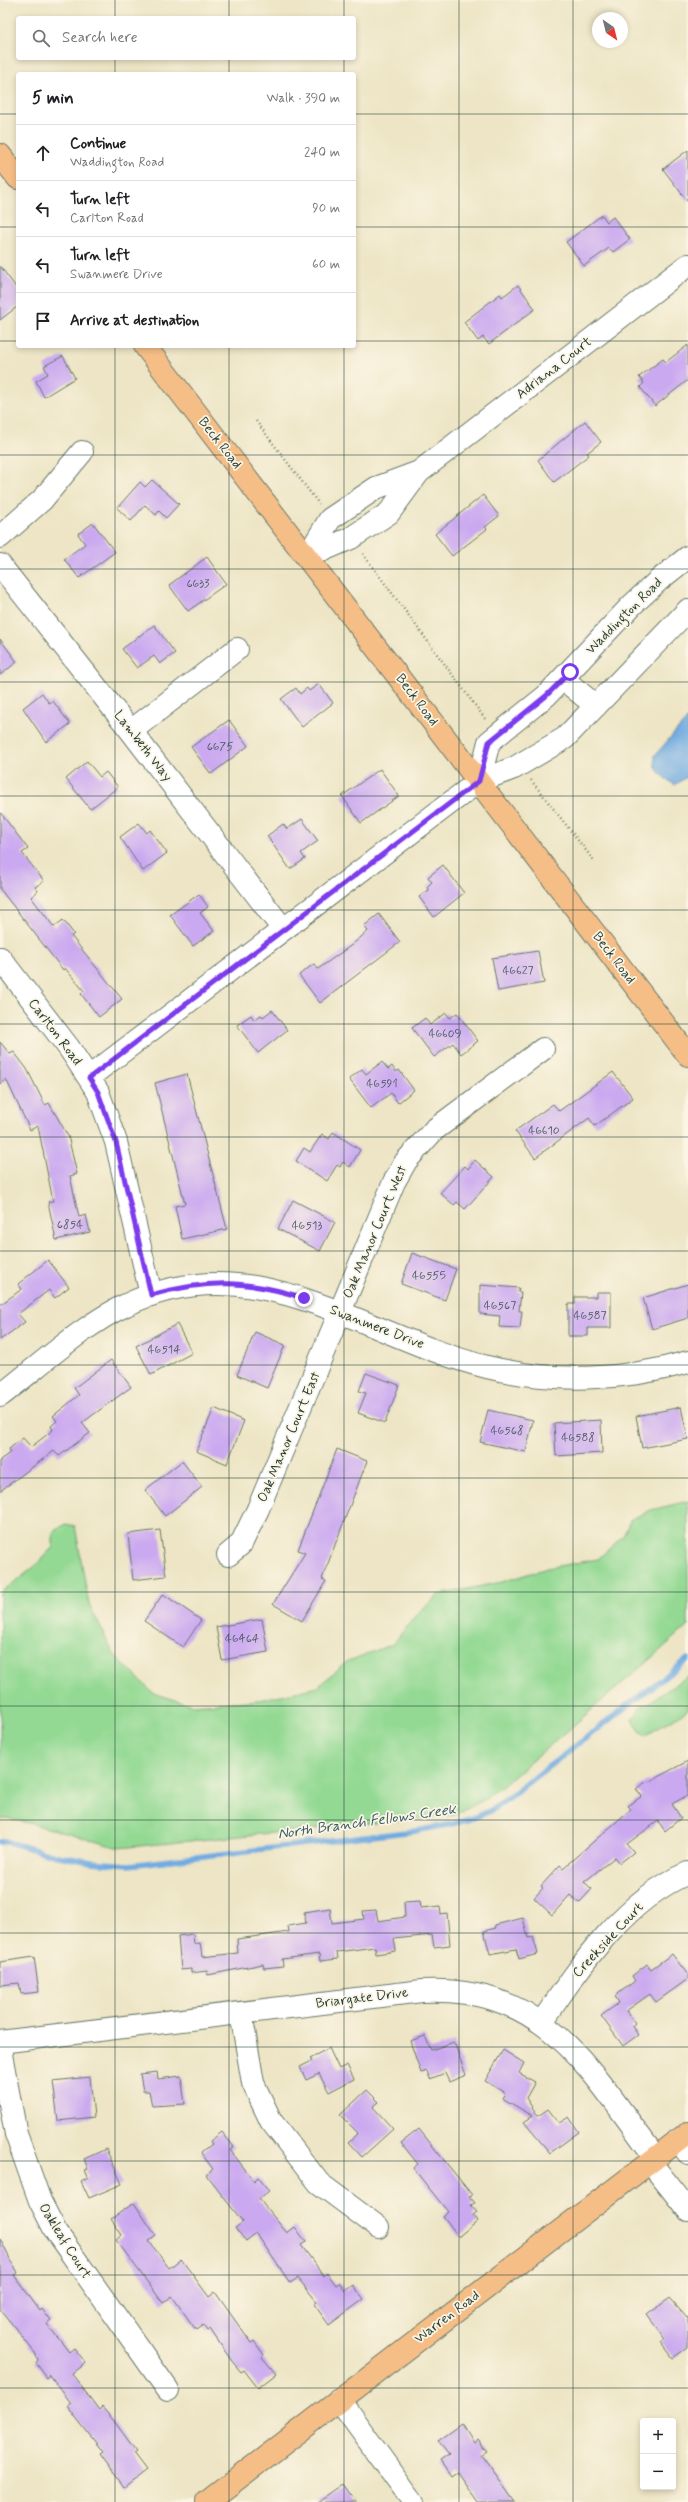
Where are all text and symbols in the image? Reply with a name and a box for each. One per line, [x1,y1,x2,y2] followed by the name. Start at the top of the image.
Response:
[592,12,628,48] north arrow
[16,16,356,60] search box
[30,27,52,49] icon: search
[62,28,138,48] text: Search here
[32,87,74,109] text: 5 min
[267,90,340,107] text: Walk · 390 m
[70,134,126,154] text: Continue
[32,142,54,164] icon: ahead
[304,144,340,161] text: 240 m
[70,154,164,171] text: Waddington Road
[70,190,130,210] text: Turn left
[32,198,54,220] icon: left
[312,200,340,217] text: 90 m
[70,210,144,227] text: Carlton Road
[70,246,130,266] text: Turn left
[32,254,54,276] icon: left
[312,256,340,273] text: 60 m
[70,266,163,283] text: Swanmere Drive
[32,310,54,332] icon: arrive
[70,311,199,331] text: Arrive at destination
[513,333,596,403] street label: Adriana Court
[194,413,246,473] street label: Beck Road
[582,574,668,660] street label: Waddington Road
[186,576,210,592] house number: 6633
[561,663,579,681] route start
[391,670,443,730] street label: Beck Road
[110,707,176,785] street label: Lambeth Way
[207,739,233,755] house number: 6675
[588,928,640,988] street label: Beck Road
[502,963,534,979] house number: 46627
[24,995,86,1069] street label: Carlton Road
[428,1026,462,1042] house number: 46609
[366,1076,398,1092] house number: 46591
[528,1123,560,1139] house number: 46610
[339,1162,411,1301] street label: Oak Manor Court West
[57,1217,83,1233] house number: 6854
[292,1218,322,1234] house number: 46513
[412,1268,446,1284] house number: 46555
[295,1289,313,1307] route end
[484,1298,516,1314] house number: 46567
[327,1301,427,1353] street label: Swanmere Drive
[573,1308,607,1324] house number: 46587
[148,1342,180,1358] house number: 46514
[253,1369,325,1505] street label: Oak Manor Court East
[490,1423,524,1439] house number: 46568
[561,1430,595,1446] house number: 46588
[225,1631,259,1647] house number: 46464
[276,1799,458,1844] water label: North Branch Fellows Creek
[569,1899,647,1981] street label: Creekside Court
[315,1983,410,2013] street label: Briargate Drive
[35,2200,96,2283] street label: Oakleaf Court
[411,2287,483,2347] street label: Warren Road
[640,2418,676,2490] map controls
[640,2418,676,2454] button: +
[640,2454,676,2490] button: −

